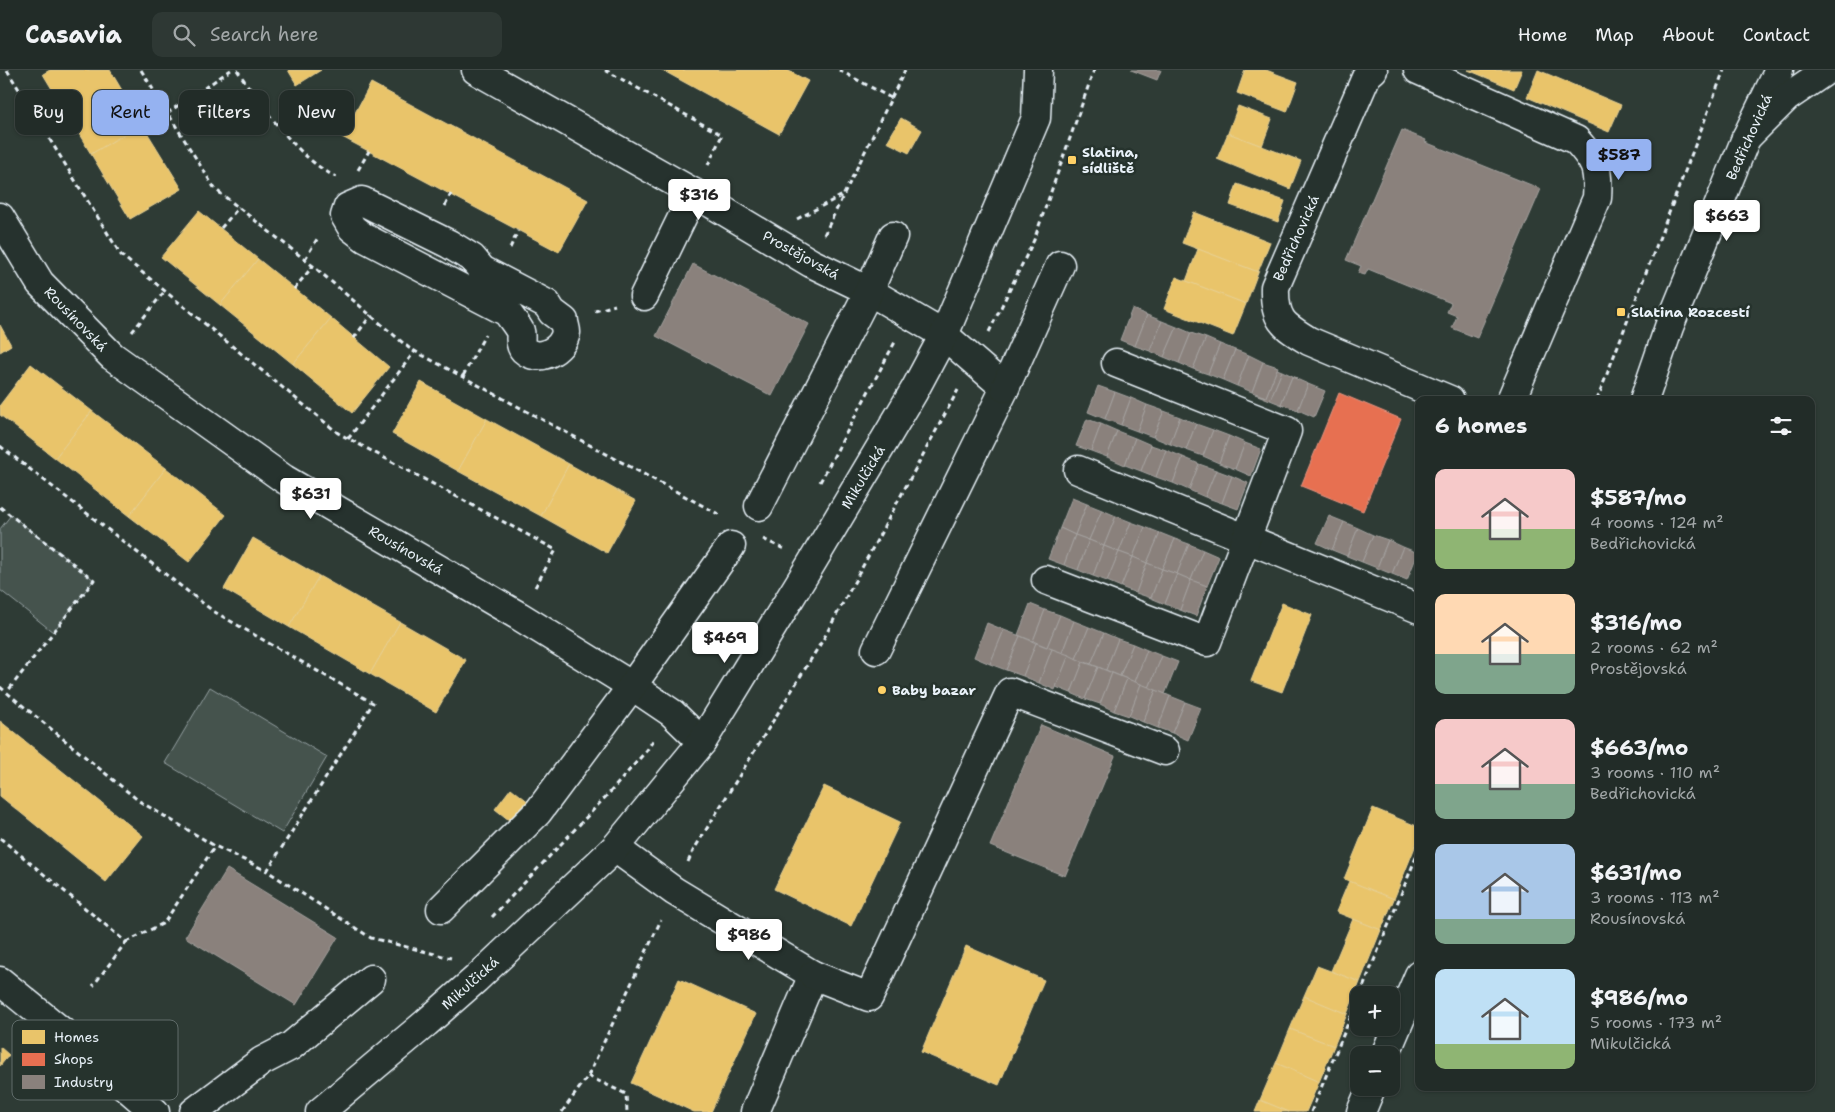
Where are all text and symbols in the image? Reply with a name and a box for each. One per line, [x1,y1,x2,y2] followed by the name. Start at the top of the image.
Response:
[152,12,502,57] search box
[25,19,122,51] text: Casavia
[170,21,198,49] icon: search
[210,22,318,47] text: Search here
[1518,23,1567,47] text: Home
[1595,23,1634,47] text: Map
[1662,23,1715,47] text: About
[1743,23,1810,47] text: Contact
[15,90,82,135] chip: Buy
[92,90,169,135] chip: Rent
[179,90,269,135] chip: Filters
[279,90,354,135] chip: New
[1722,91,1776,183] street label: Bedřichovická
[1589,138,1649,181] pin: $587
[1082,143,1138,177] place label: Slatina, sídliště
[1597,144,1641,165] text: $587
[1066,154,1078,166] marker: Slatina, sídliště
[669,178,729,221] pin: $316
[679,184,719,205] text: $316
[1269,192,1323,284] street label: Bedřichovická
[1697,200,1757,242] pin: $663
[1705,205,1749,226] text: $663
[760,227,843,284] street label: Prostějovská
[41,283,112,355] street label: Rousínovská
[1631,303,1750,321] place label: Slatina Rozcestí
[1615,306,1627,318] marker: Slatina Rozcestí
[1435,412,1527,440] text: 6 homes
[1767,412,1795,440] icon: filters
[837,442,889,512] street label: Mikulčická
[281,478,341,520] pin: $631
[291,483,331,504] text: $631
[1590,484,1687,512] text: $587/mo
[1475,489,1535,549] icon: home
[1590,512,1724,533] text: 4 rooms · 124 m²
[365,521,447,579] street label: Rousínovská
[1590,533,1696,554] text: Bedřichovická
[1590,609,1682,637] text: $316/mo
[1475,614,1535,674] icon: home
[695,622,755,664] pin: $469
[703,627,747,648] text: $469
[1590,637,1718,658] text: 2 rooms · 62 m²
[1590,658,1687,679] text: Prostějovská
[892,681,976,699] place label: Baby bazar
[876,684,888,696] marker: Baby bazar
[1590,734,1688,762] text: $663/mo
[1475,739,1535,799] icon: home
[1590,762,1720,783] text: 3 rooms · 110 m²
[1590,783,1696,804] text: Bedřichovická
[1590,859,1682,887] text: $631/mo
[1475,864,1535,924] icon: home
[1590,887,1720,908] text: 3 rooms · 113 m²
[1590,908,1685,929] text: Rousínovská
[719,918,779,961] pin: $986
[727,924,771,945] text: $986
[438,952,503,1013] street label: Mikulčická
[1590,984,1688,1012] text: $986/mo
[1350,986,1400,1096] map controls
[1350,986,1400,1036] button: +
[1475,989,1535,1049] icon: home
[1590,1012,1722,1033] text: 5 rooms · 173 m²
[12,1020,178,1100] legend
[54,1028,99,1046] text: Homes
[1590,1033,1671,1054] text: Mikulčická
[1350,1046,1400,1096] button: −
[54,1050,93,1068] text: Shops
[54,1073,113,1091] text: Industry

